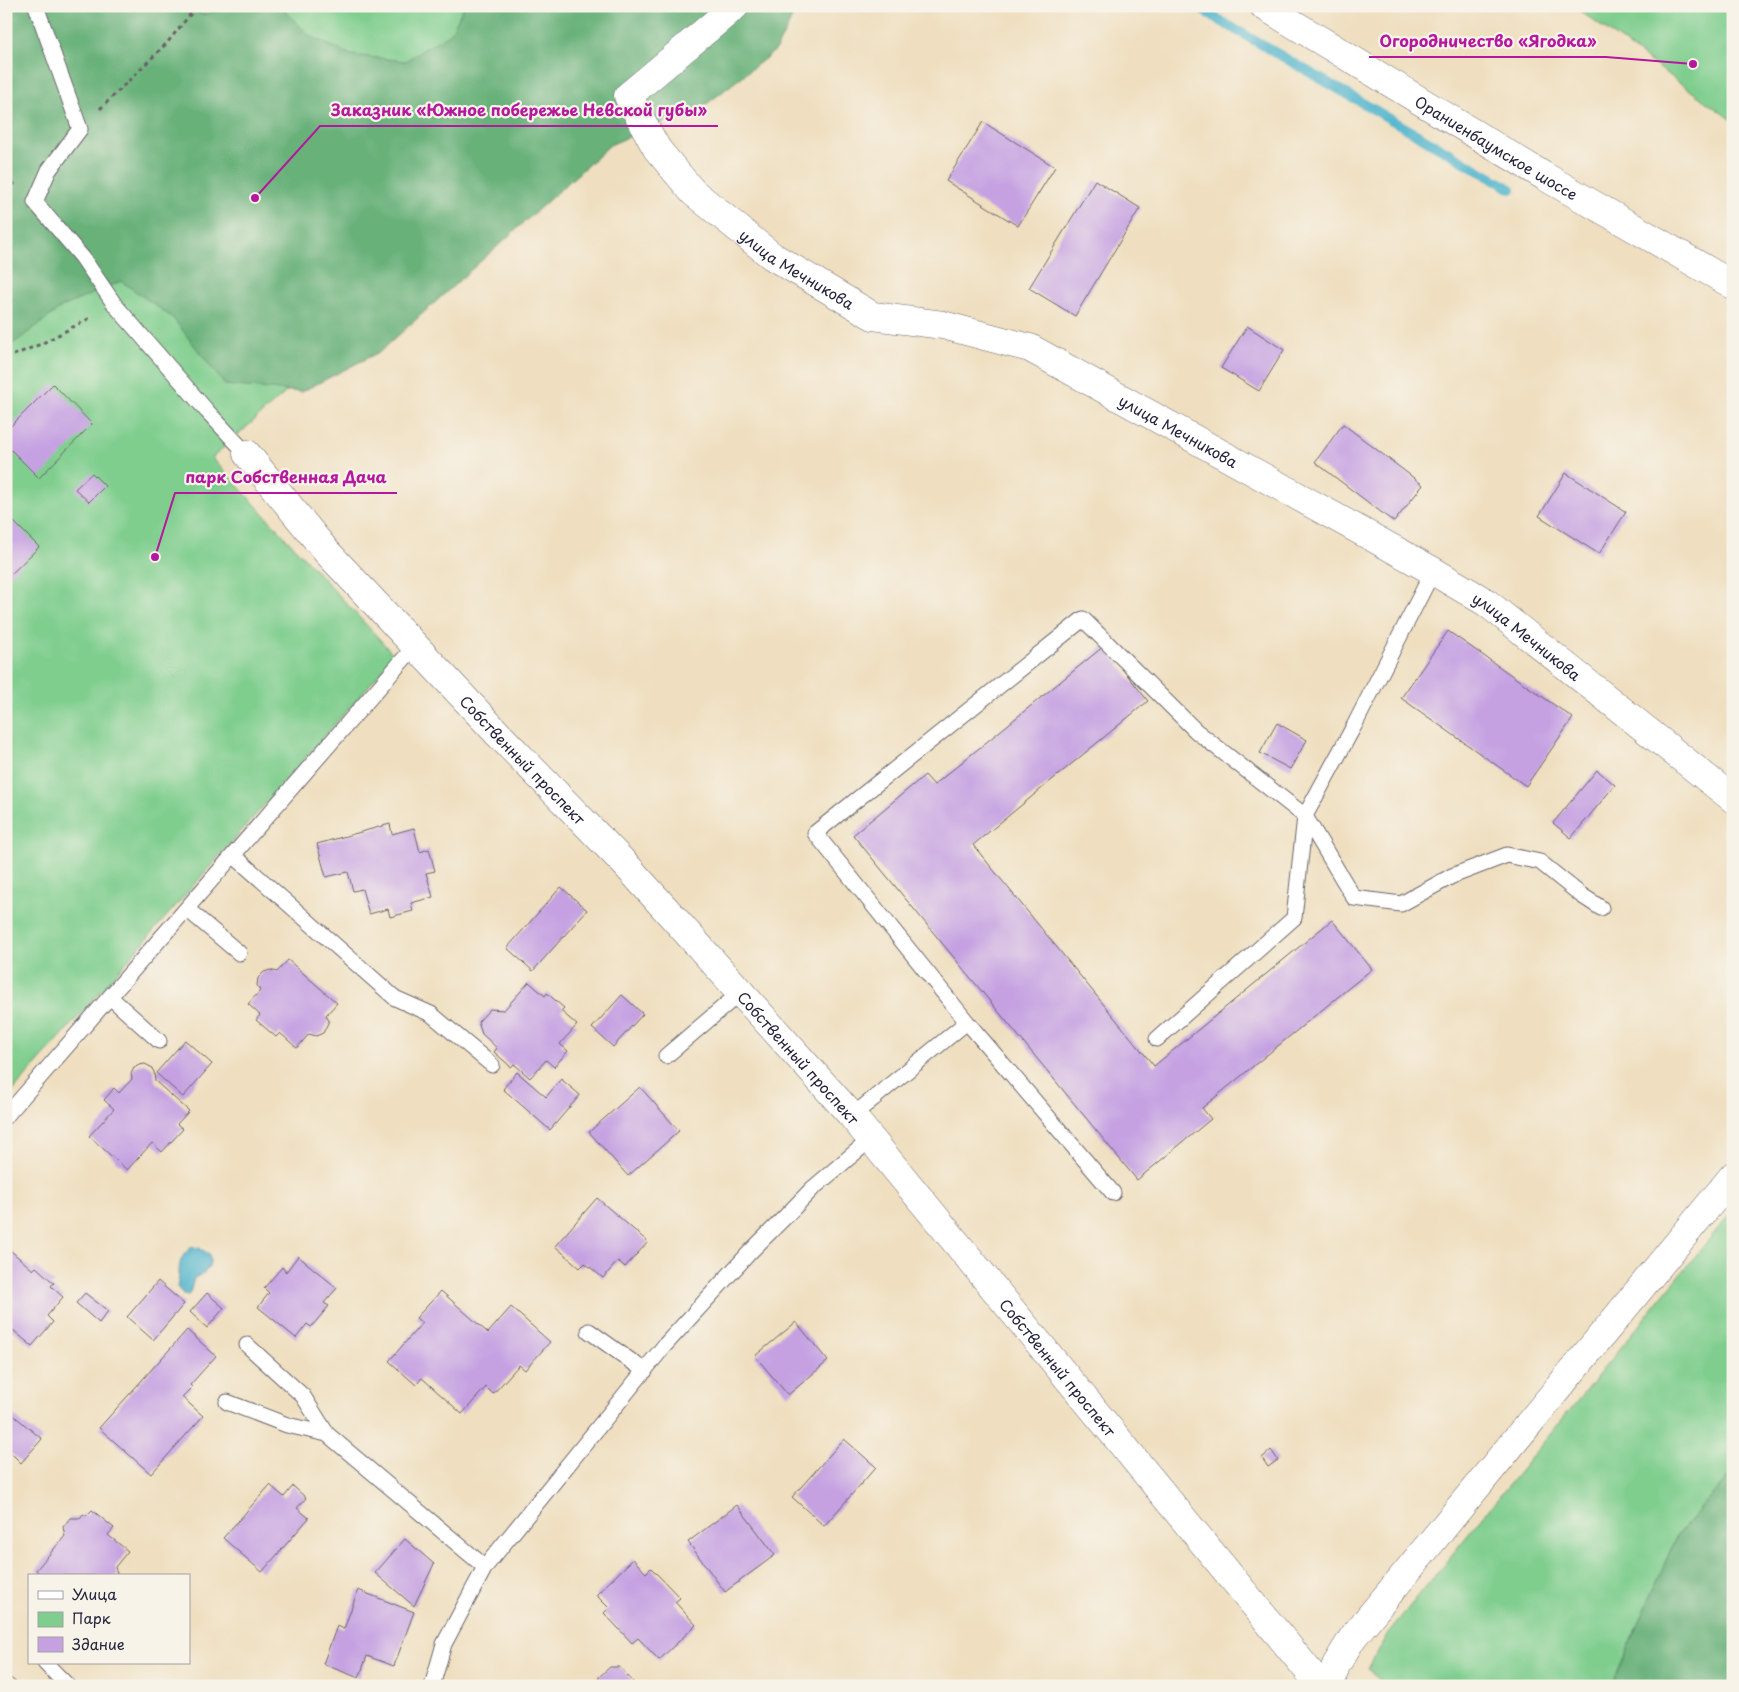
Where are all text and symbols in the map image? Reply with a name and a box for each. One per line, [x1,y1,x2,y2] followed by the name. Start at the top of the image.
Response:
[1369,26,1606,57] callout: Огородничество «Ягодка»
[1379,28,1597,52] text: Огородничество «Ягодка»
[1411,89,1582,205] street label: Ораниенбаумское шоссе
[320,95,718,126] callout: Заказник «Южное побережье Невской губы»
[330,97,707,121] text: Заказник «Южное побережье Невской губы»
[735,223,860,314] street label: улица Мечникова
[1115,388,1243,473] street label: улица Мечникова
[175,462,397,493] callout: парк Собственная Дача
[185,464,387,488] text: парк Собственная Дача
[1469,586,1587,686] street label: улица Мечникова
[455,689,592,830] street label: Собственный проспект
[733,985,866,1129] street label: Собственный проспект
[995,1293,1122,1441] street label: Собственный проспект
[28,1574,190,1664] legend
[72,1582,117,1605] text: Улица
[72,1606,111,1629] text: Парк
[72,1632,125,1655] text: Здание

